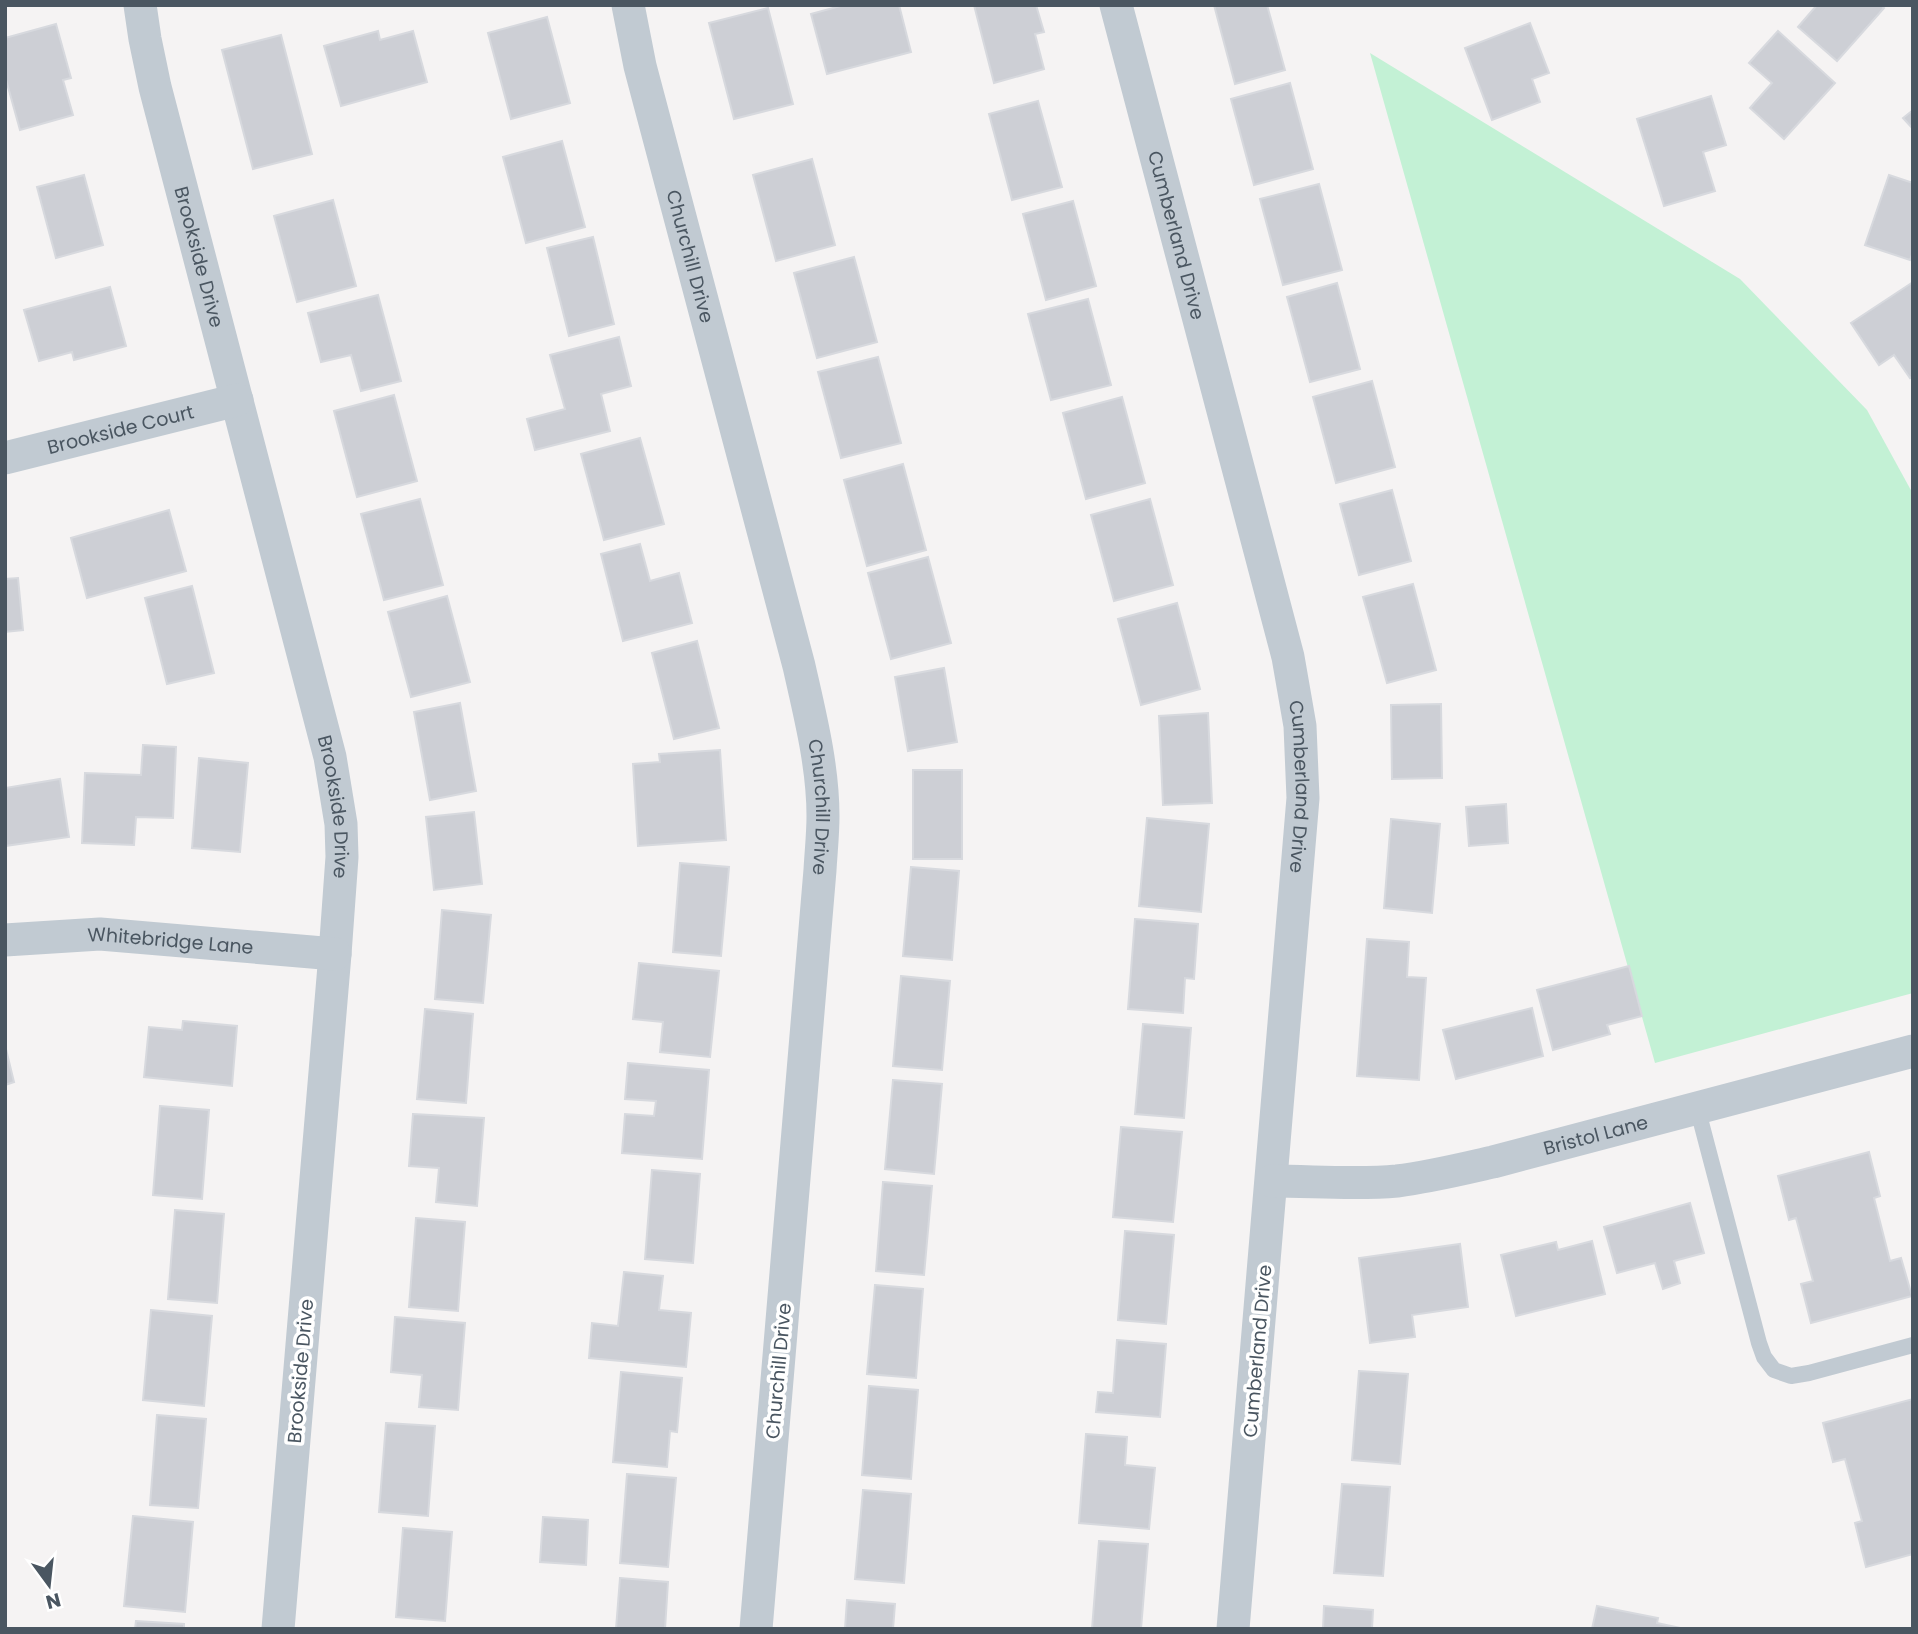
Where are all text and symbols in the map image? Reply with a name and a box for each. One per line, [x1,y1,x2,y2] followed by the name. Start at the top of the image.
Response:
[1141,148,1211,323] street label: Cumberland Drive
[168,184,230,331] street label: Brookside Drive
[659,187,720,326] street label: Churchill Drive
[44,398,197,461] street label: Brookside Court
[1282,698,1316,874] street label: Cumberland Drive
[311,732,355,880] street label: Brookside Drive
[801,737,836,876] street label: Churchill Drive
[87,921,255,961] street label: Whitebridge Lane
[1540,1109,1651,1162] street label: Bristol Lane
[1236,1264,1279,1439] street label: Cumberland Drive
[281,1298,320,1444] street label: Brookside Drive
[759,1302,798,1440] street label: Churchill Drive
[14,1550,84,1620] north arrow
[43,1586,64,1616] text: N

